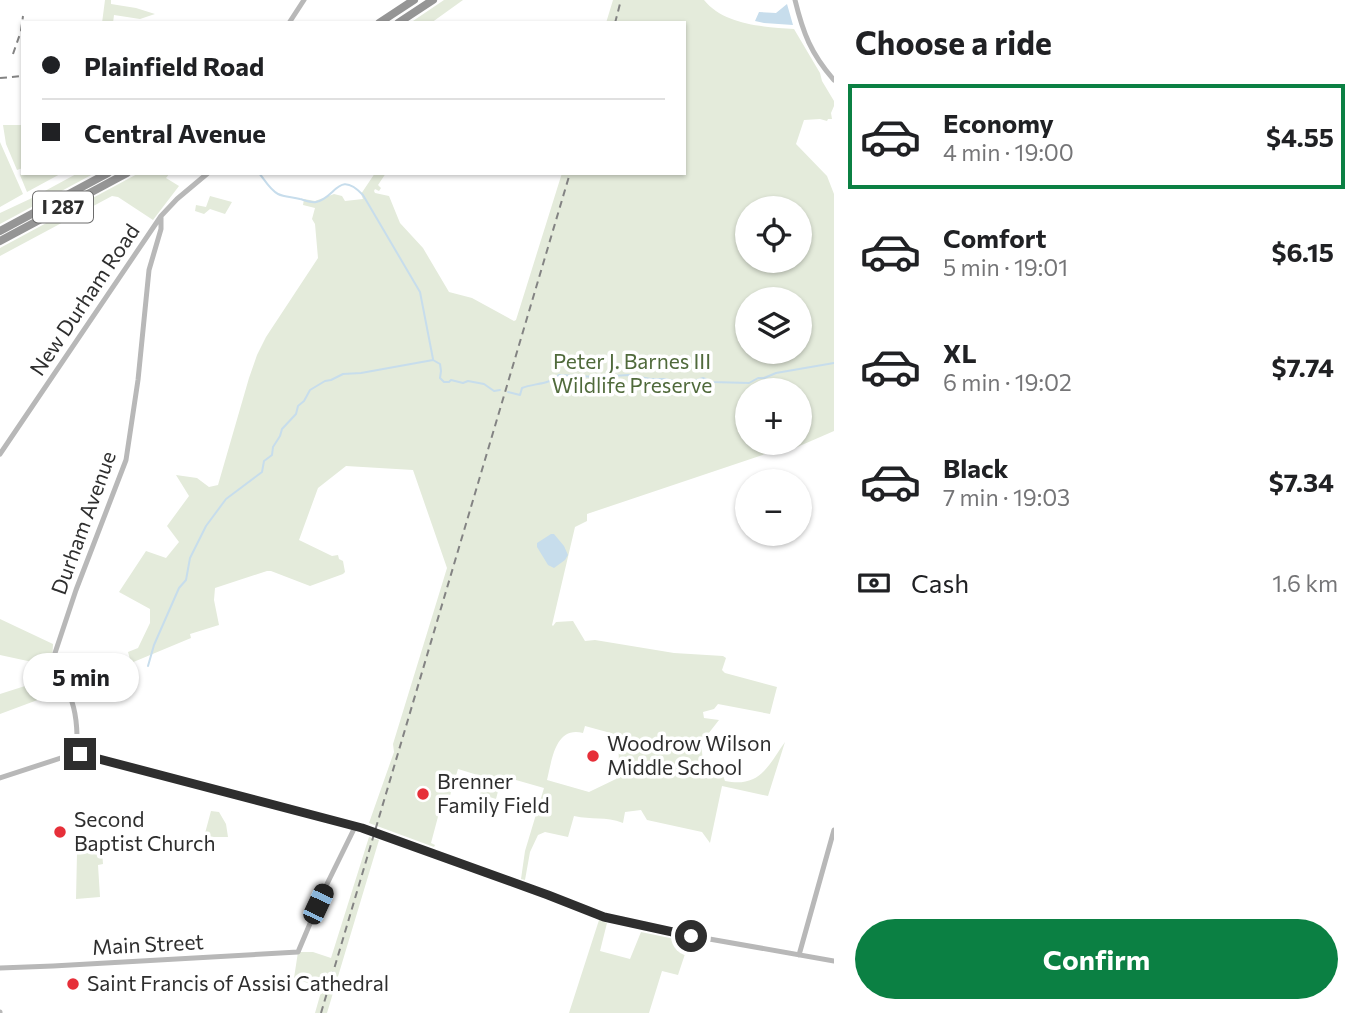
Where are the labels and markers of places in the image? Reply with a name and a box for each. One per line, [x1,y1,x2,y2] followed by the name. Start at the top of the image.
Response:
[607,730,772,779] place label: Woodrow Wilson Middle School
[585,748,601,764] marker: Woodrow Wilson Middle School
[437,768,550,817] place label: Brenner Family Field
[415,786,431,802] marker: Brenner Family Field
[74,806,216,855] place label: Second Baptist Church
[52,824,68,840] marker: Second Baptist Church
[87,970,389,995] place label: Saint Francis of Assisi Cathedral
[65,976,81,992] marker: Saint Francis of Assisi Cathedral

